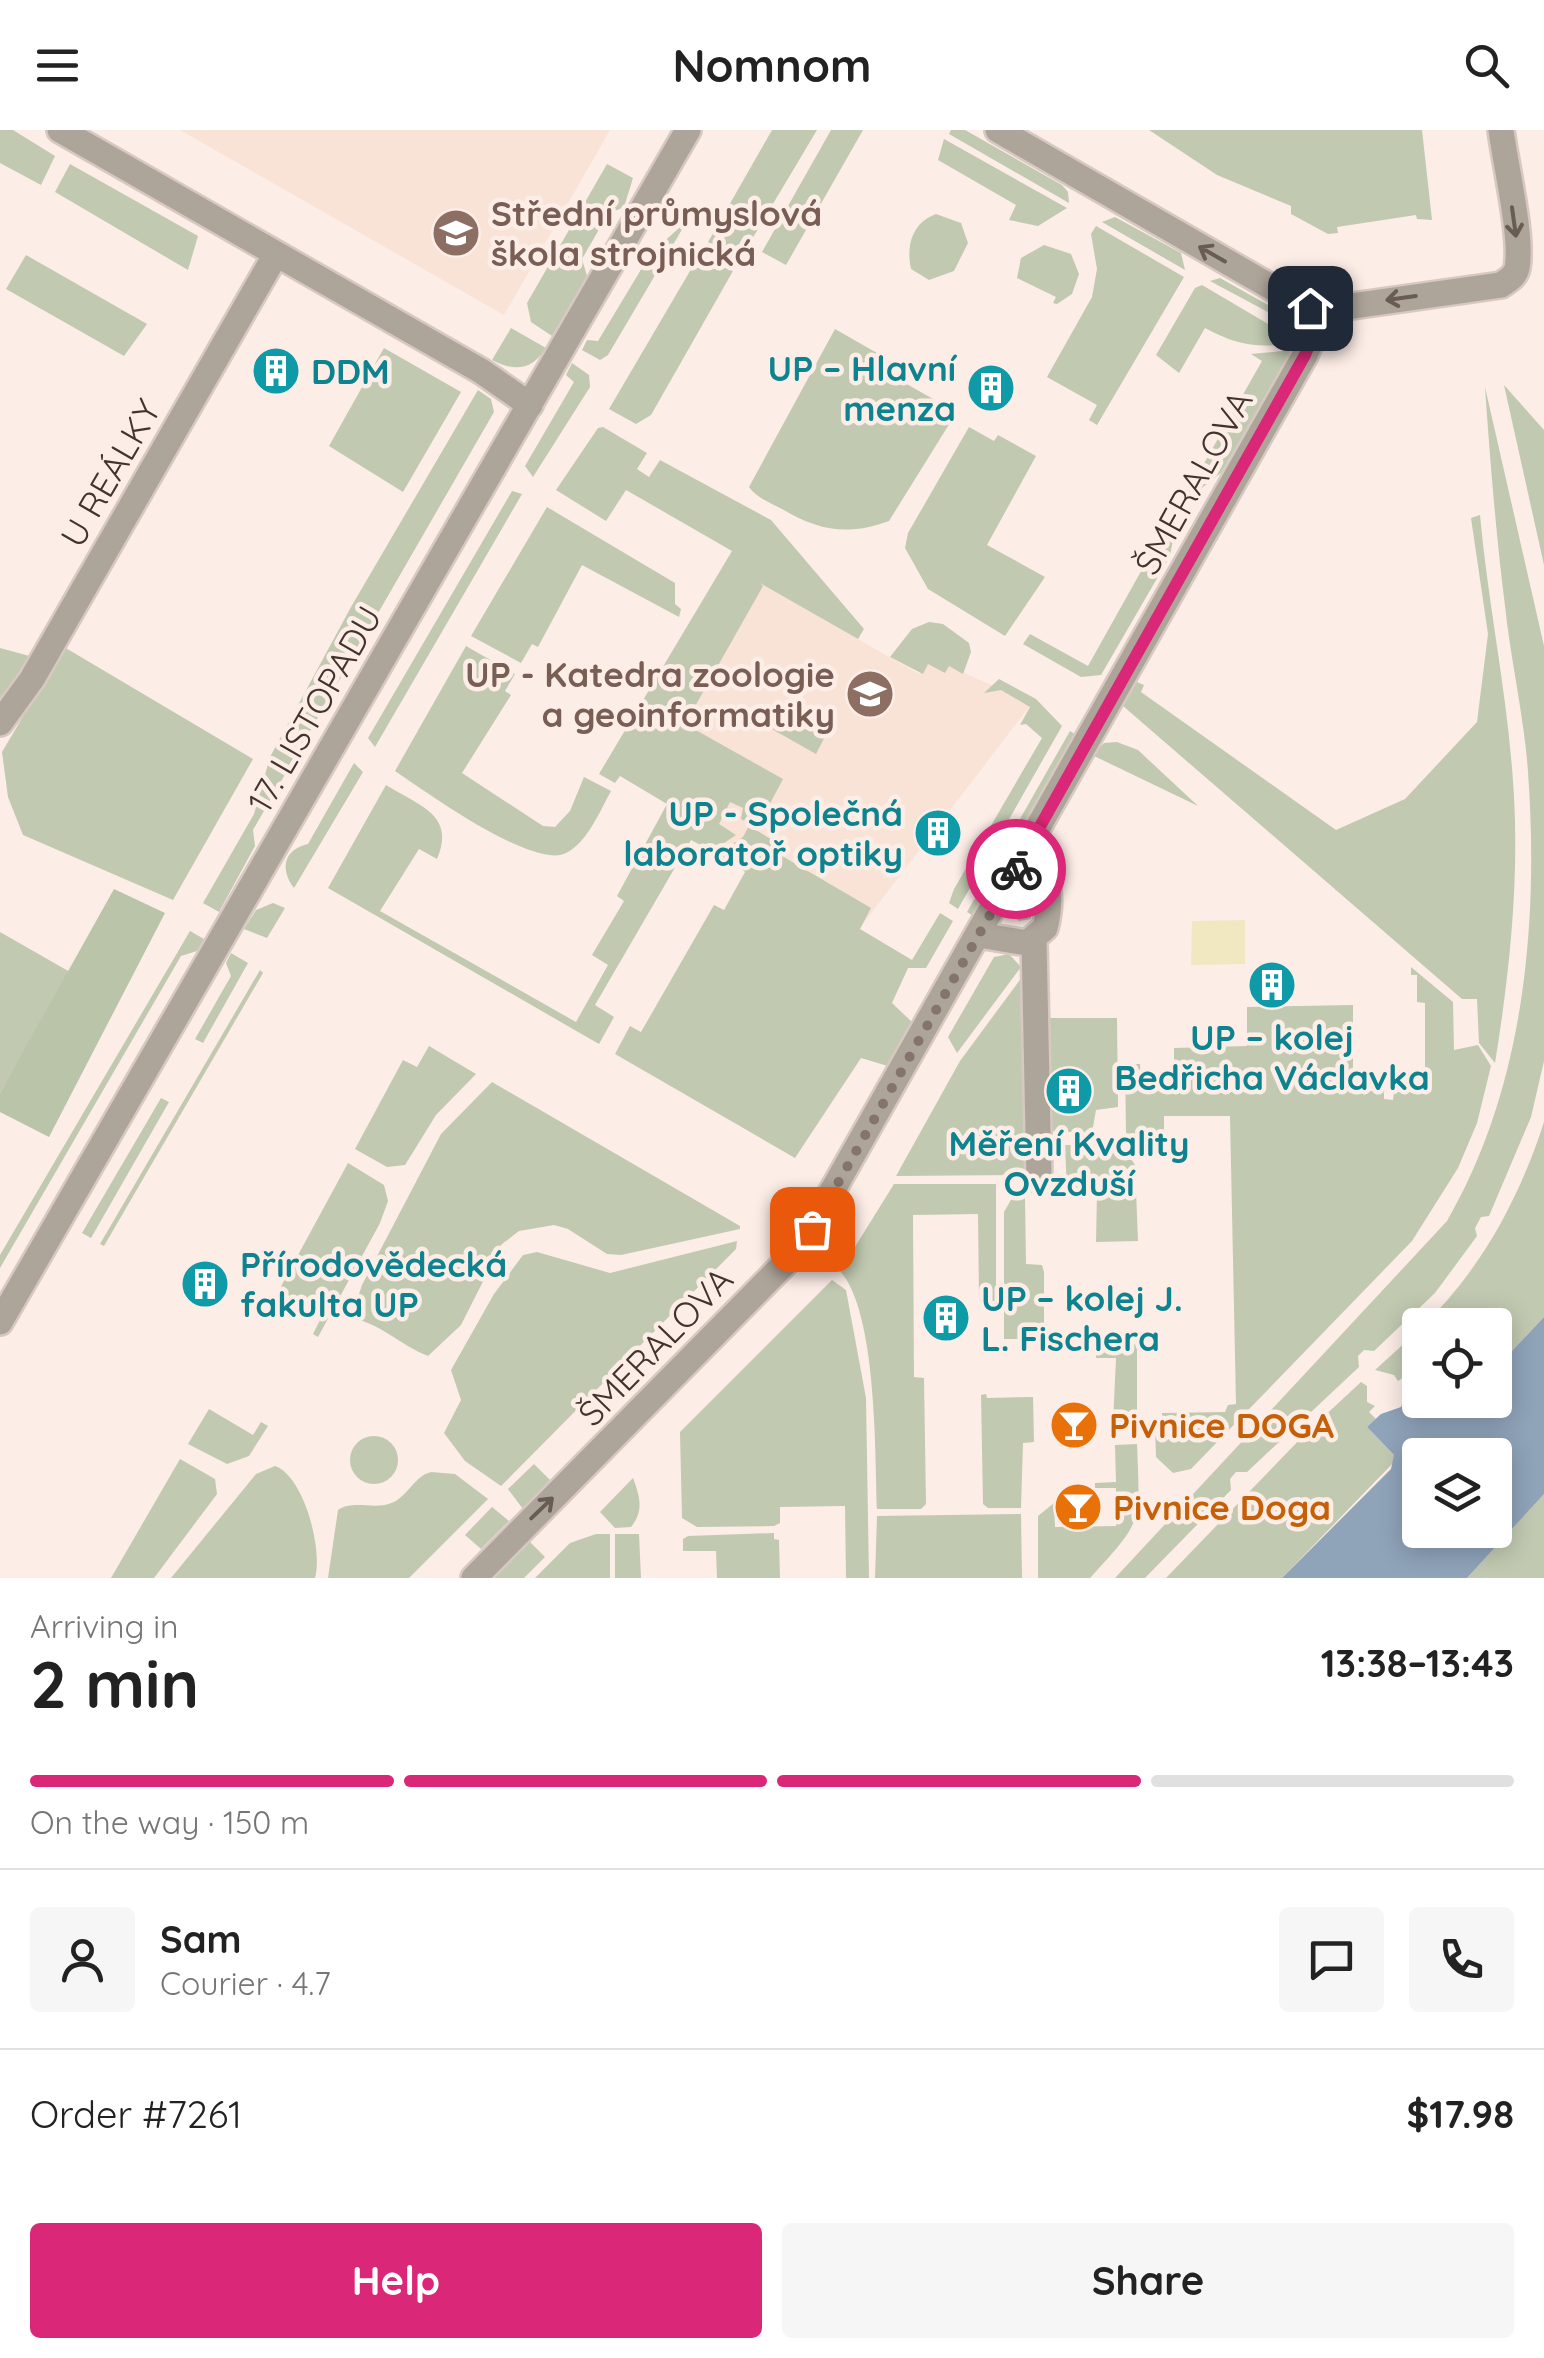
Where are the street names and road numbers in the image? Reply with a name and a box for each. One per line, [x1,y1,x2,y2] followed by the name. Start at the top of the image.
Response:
[1124,382,1262,582] street label: ŠMERALOVA
[50,391,170,555] street label: U REÁLKY
[237,598,391,820] street label: 17. LISTOPADU
[568,1257,742,1435] street label: ŠMERALOVA

